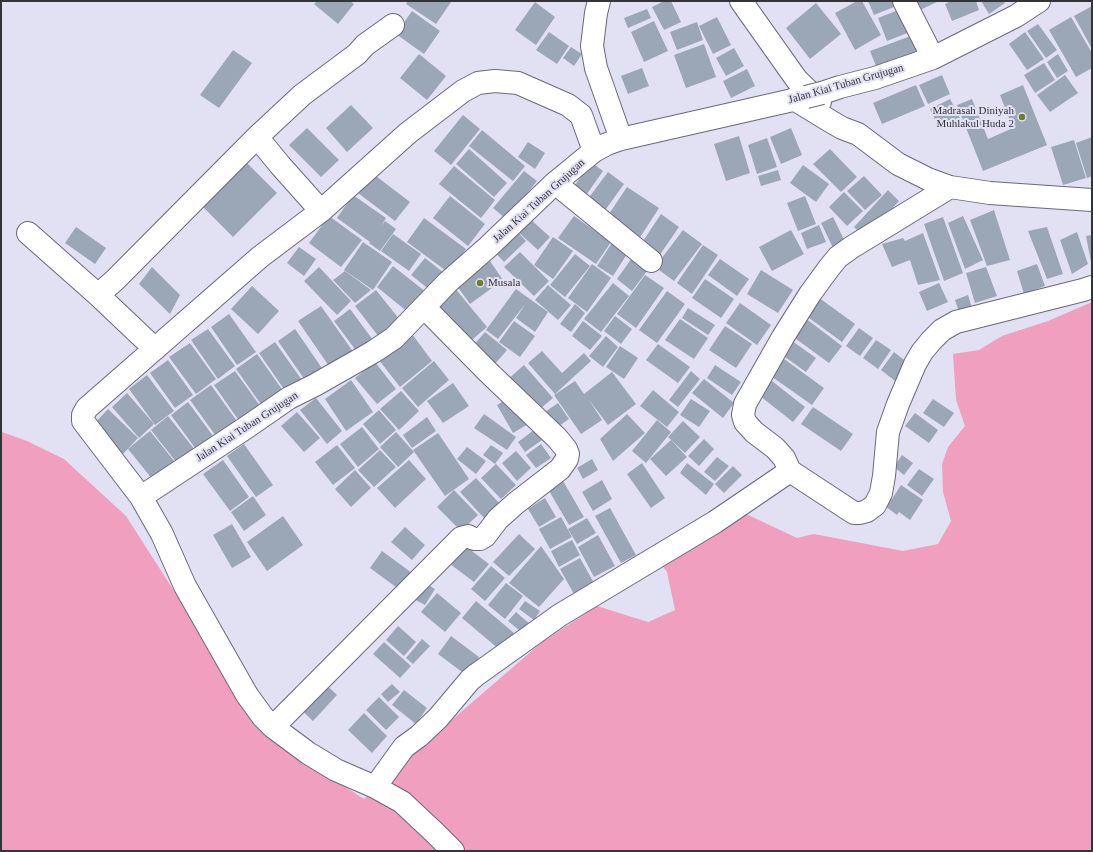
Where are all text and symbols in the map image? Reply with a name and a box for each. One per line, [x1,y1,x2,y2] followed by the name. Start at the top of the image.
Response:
[787,61,905,107] street label: Jalan Kiai Tuban Grujugan
[932,104,1014,130] place label: Madrasah Diniyah Muhlakul Huda 2
[1017,112,1027,122] marker: Madrasah Diniyah Muhlakul Huda 2
[490,156,588,246] street label: Jalan Kiai Tuban Grujugan
[488,276,520,290] place label: Musala
[475,278,485,288] marker: Musala
[193,389,301,465] street label: Jalan Kiai Tuban Grujugan

